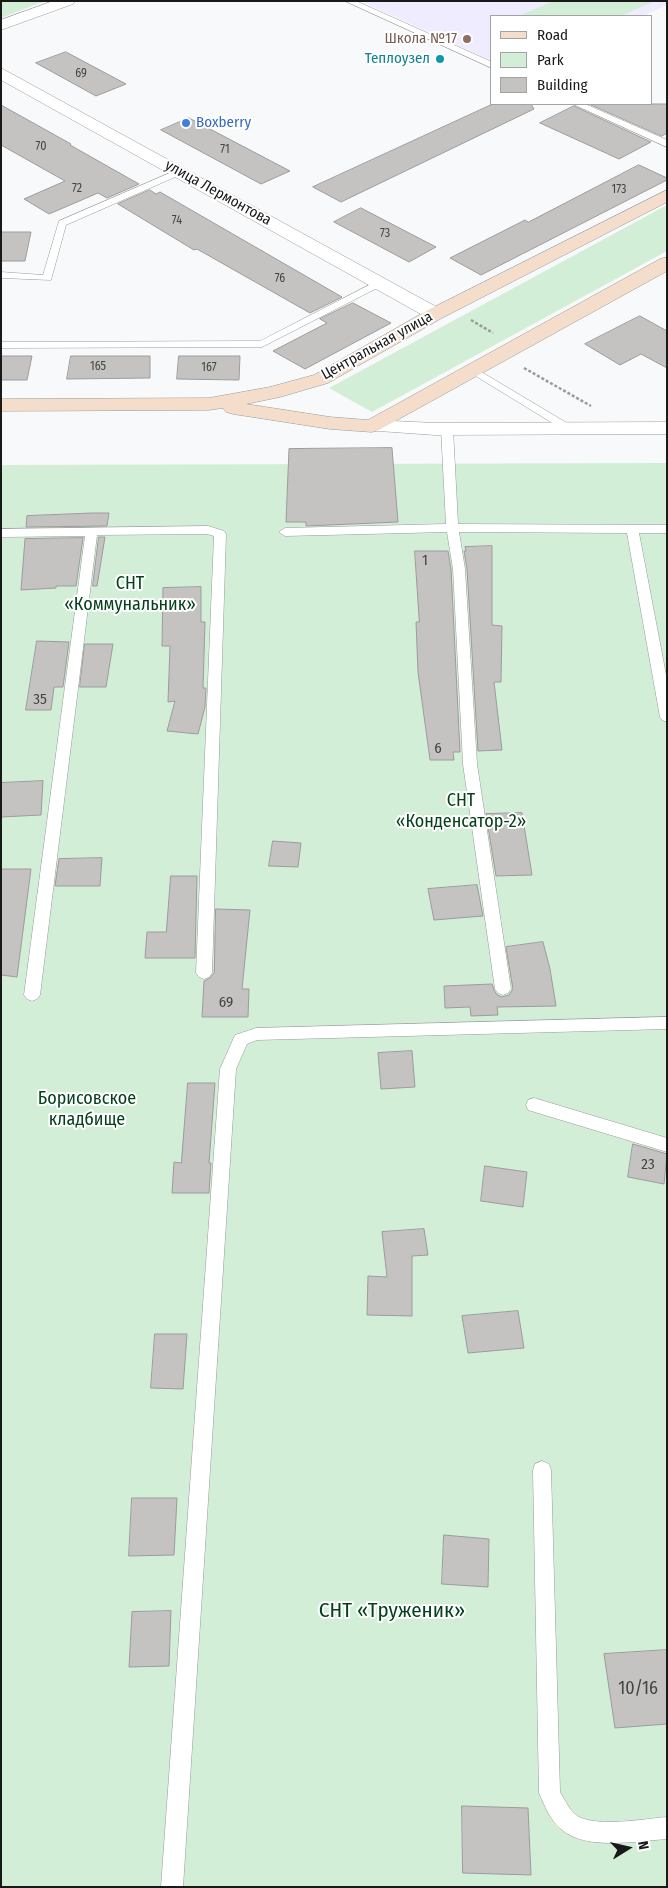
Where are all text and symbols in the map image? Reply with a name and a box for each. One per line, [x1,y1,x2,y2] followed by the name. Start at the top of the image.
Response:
[490,15,653,105] legend
[537,26,568,44] text: Road
[384,30,457,48] place label: Школа №17
[461,33,473,45] marker: Школа №17
[365,50,430,68] place label: Теплоузел
[537,51,564,69] text: Park
[434,53,446,65] marker: Теплоузел
[75,67,87,81] house number: 69
[537,76,588,94] text: Building
[196,114,251,132] place label: Boxberry
[180,117,192,129] marker: Boxberry
[36,140,46,154] house number: 70
[220,143,230,157] house number: 71
[162,156,274,230] street label: улица Лермонтова
[72,182,82,196] house number: 72
[612,183,626,197] house number: 173
[172,214,182,228] house number: 74
[380,227,390,241] house number: 73
[275,272,285,286] house number: 76
[318,308,436,384] street label: Центральная улица
[90,360,106,374] house number: 165
[201,361,217,375] house number: 167
[422,552,428,570] house number: 1
[64,573,196,616] park label: СНТ «Коммунальник»
[33,691,47,709] house number: 35
[434,740,442,758] house number: 6
[396,790,526,832] park label: СНТ «Конденсатор-2»
[219,994,233,1012] house number: 69
[38,1088,136,1130] park label: Борисовское кладбище
[641,1156,655,1174] house number: 23
[319,1598,465,1624] park label: СНТ «Труженик»
[618,1678,658,1700] house number: 10/16
[603,1823,653,1873] north arrow
[634,1840,652,1851] text: N

